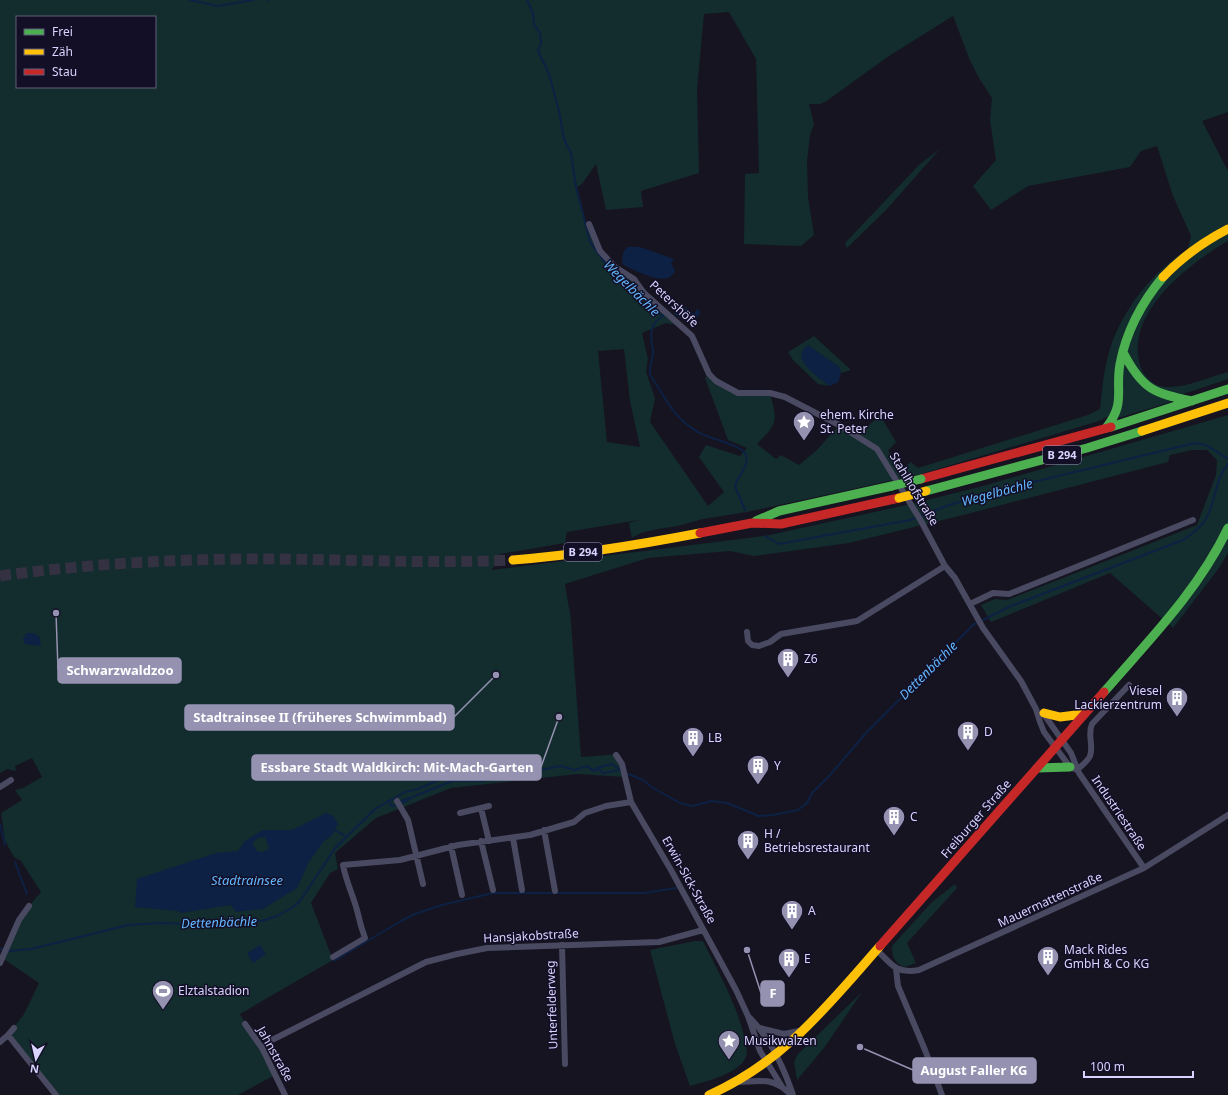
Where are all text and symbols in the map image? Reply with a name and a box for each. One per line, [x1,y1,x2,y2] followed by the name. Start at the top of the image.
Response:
[16,16,156,88] legend
[52,23,73,40] text: Frei
[52,43,73,60] text: Zäh
[52,63,77,80] text: Stau
[600,256,664,320] water label: Wegelbächle
[646,276,703,331] street label: Petershöfe
[820,406,894,437] place label: ehem. Kirche St. Peter
[791,409,817,442] place icon: ehem. Kirche St. Peter
[1043,446,1081,464] road number: B 294
[886,449,943,529] street label: Stahlhofstraße
[959,474,1035,510] water label: Wegelbächle
[564,543,602,561] road number: B 294
[895,636,962,703] water label: Dettenbächle
[775,646,801,679] building icon: Z6
[804,650,818,667] place label: Z6
[58,658,181,683] callout: Schwarzwaldzoo
[66,661,174,679] text: Schwarzwaldzoo
[1074,682,1162,713] place label: Viesel Lackierzentrum
[1164,685,1190,718] building icon: Viesel Lackierzentrum
[185,705,454,730] callout: Stadtrainsee II (früheres Schwimmbad)
[193,708,447,726] text: Stadtrainsee II (früheres Schwimmbad)
[955,719,981,752] building icon: D
[984,723,993,740] place label: D
[680,725,706,758] building icon: LB
[708,729,722,746] place label: LB
[745,753,771,786] building icon: Y
[252,755,541,780] callout: Essbare Stadt Waldkirch: Mit-Mach-Garten
[774,757,781,774] place label: Y
[261,758,533,776] text: Essbare Stadt Waldkirch: Mit-Mach-Garten
[1088,772,1151,854] street label: Industriestraße
[937,775,1015,862] street label: Freiburger Straße
[881,804,907,837] building icon: C
[910,808,918,825] place label: C
[764,825,870,856] place label: H / Betriebsrestaurant
[735,828,761,861] building icon: H / Betriebsrestaurant
[658,833,721,927] street label: Erwin-Sick-Straße
[995,868,1105,931] street label: Mauermattenstraße
[211,871,283,889] water label: Stadtrainsee
[779,898,805,931] building icon: A
[808,902,816,919] place label: A
[181,912,258,932] water label: Dettenbächle
[483,925,579,946] street label: Hansjakobstraße
[1064,941,1149,972] place label: Mack Rides GmbH & Co KG
[1035,944,1061,977] building icon: Mack Rides GmbH & Co KG
[776,946,802,979] building icon: E
[804,950,811,967] place label: E
[541,960,562,1050] street label: Unterfelderweg
[150,978,176,1011] sports icon: Elztalstadion
[761,981,784,1006] callout: F
[178,982,250,999] place label: Elztalstadion
[769,984,777,1002] text: F
[253,1022,298,1085] street label: Jahnstraße
[716,1028,742,1061] place icon: Musikwalzen
[744,1032,817,1049] place label: Musikwalzen
[16,1039,56,1079] north arrow
[1084,1053,1193,1079] scale bar
[913,1058,1036,1083] callout: August Faller KG
[1090,1058,1125,1075] text: 100 m
[29,1061,40,1077] text: N
[920,1061,1028,1079] text: August Faller KG

